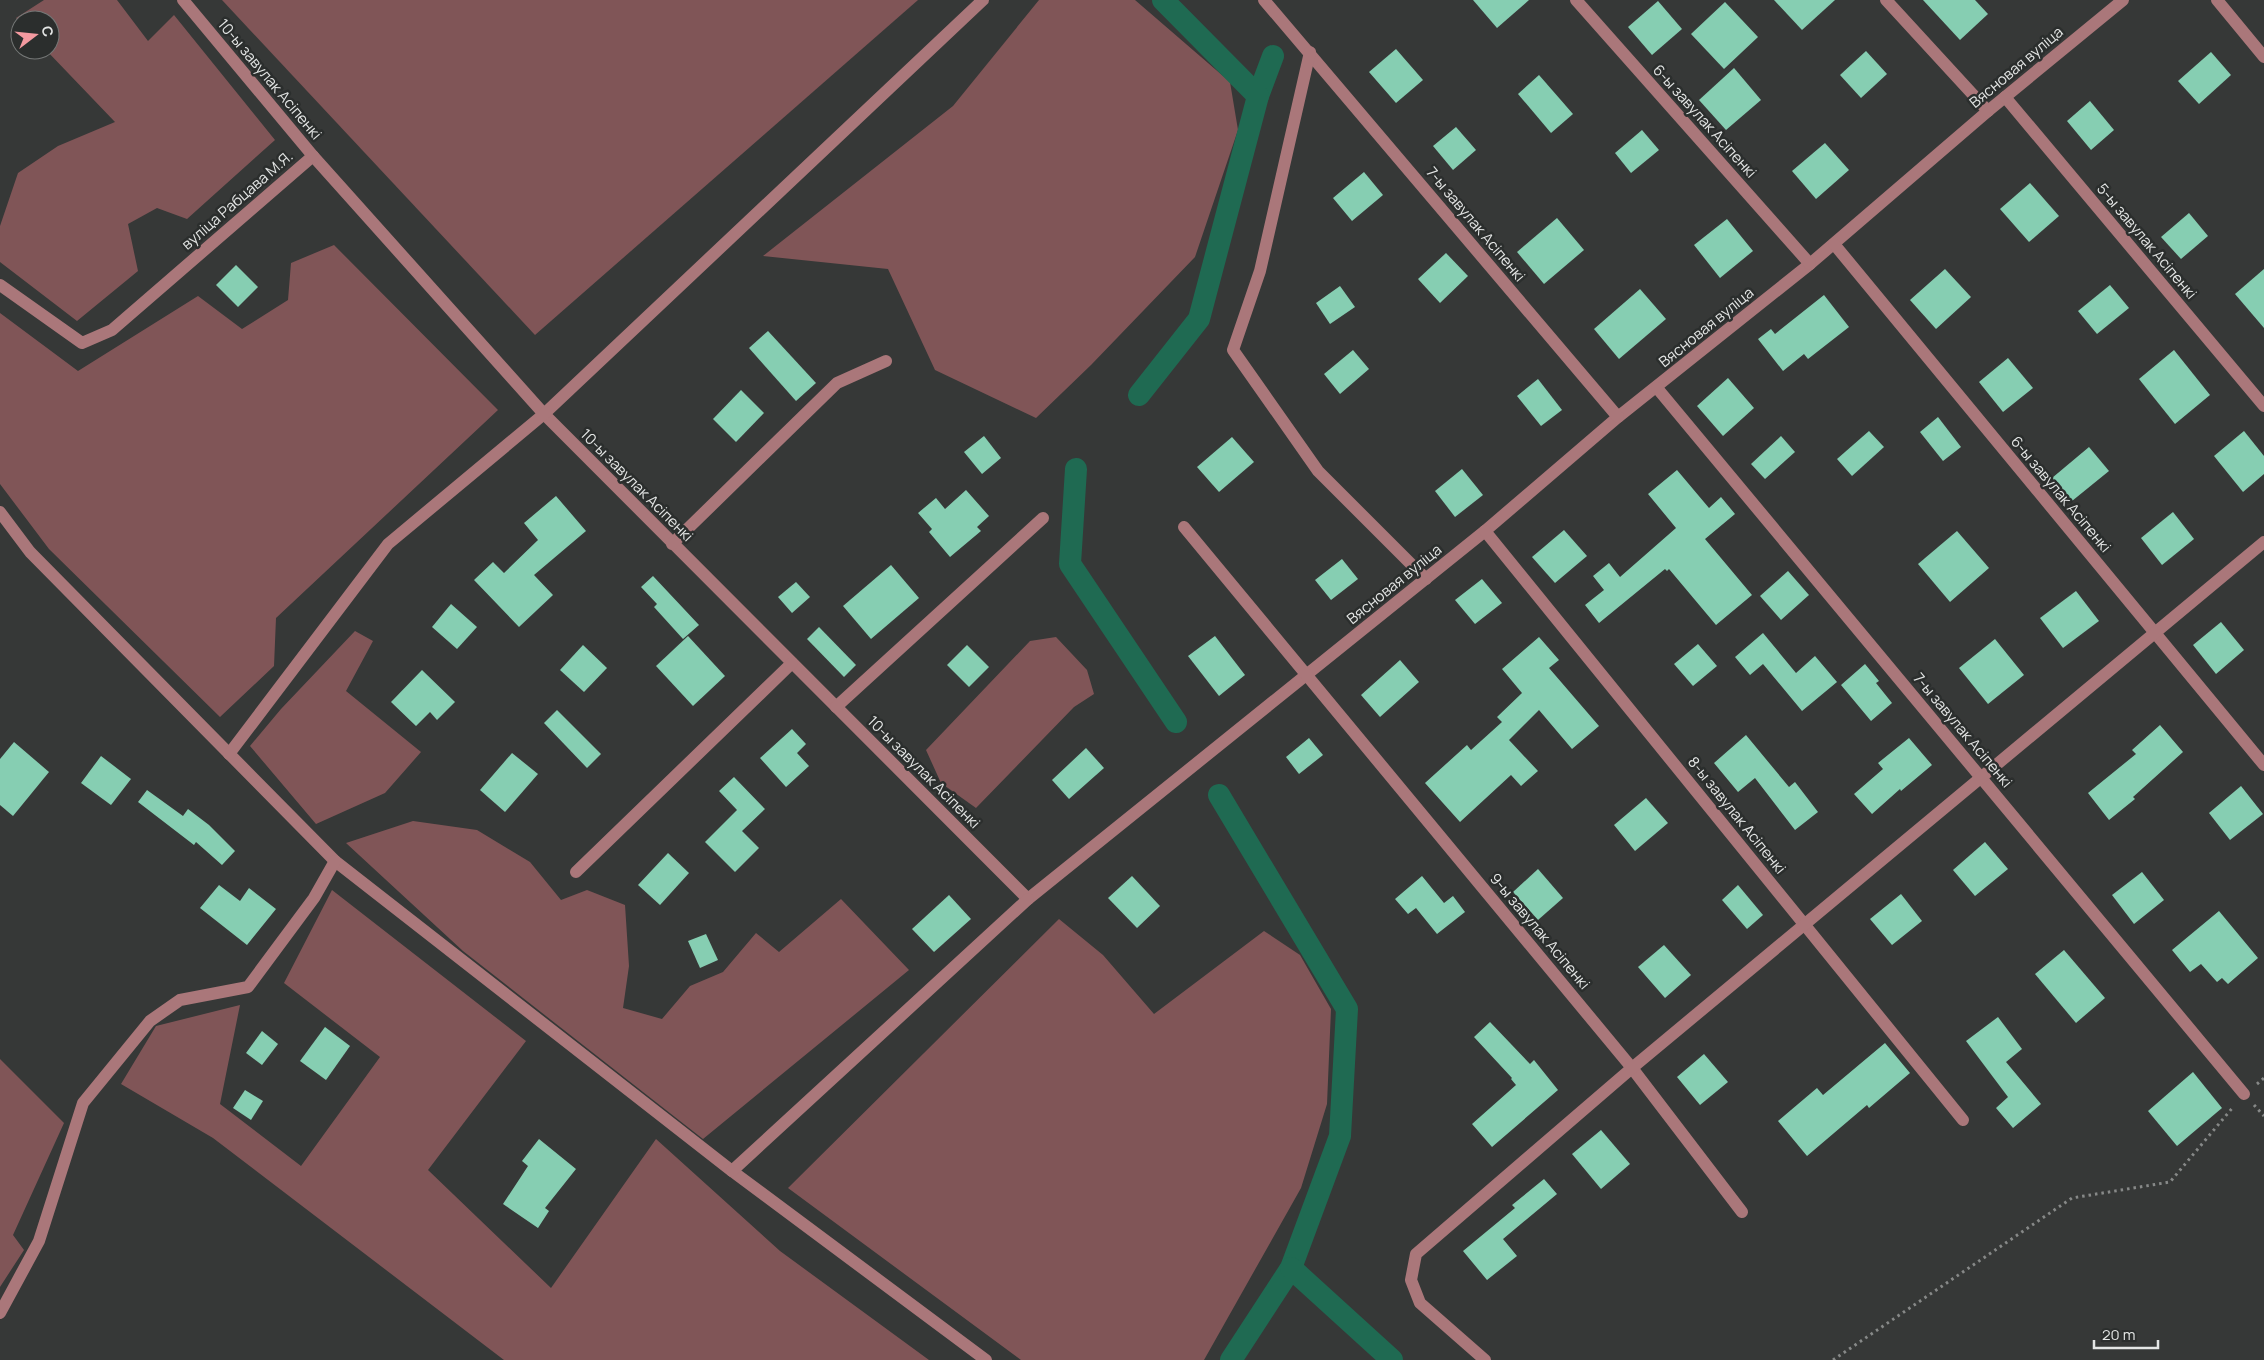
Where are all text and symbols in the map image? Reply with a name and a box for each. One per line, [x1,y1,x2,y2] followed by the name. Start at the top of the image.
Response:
[10,10,60,60] north arrow
[213,14,327,144] street label: 10-ы завулак Асіпенкі
[1965,21,2067,113] street label: Вясновая вуліца
[37,24,59,39] text: С
[1648,60,1762,182] street label: 6-ы завулак Асіпенкі
[177,146,297,254] street label: вуліца Рабцава М.Я.
[1422,162,1530,286] street label: 7-ы завулак Асіпенкі
[2092,179,2202,303] street label: 5-ы завулак Асіпенкі
[1654,282,1758,372] street label: Вясновая вуліца
[576,424,698,546] street label: 10-ы завулак Асіпенкі
[2006,431,2116,557] street label: 6-ы завулак Асіпенкі
[1342,539,1446,629] street label: Вясновая вуліца
[1909,668,2017,792] street label: 7-ы завулак Асіпенкі
[863,711,985,833] street label: 10-ы завулак Асіпенкі
[1683,752,1791,878] street label: 8-ы завулак Асіпенкі
[1485,868,1595,994] street label: 9-ы завулак Асіпенкі
[2094,1318,2158,1350] scale bar
[2102,1324,2135,1345] text: 20 m

